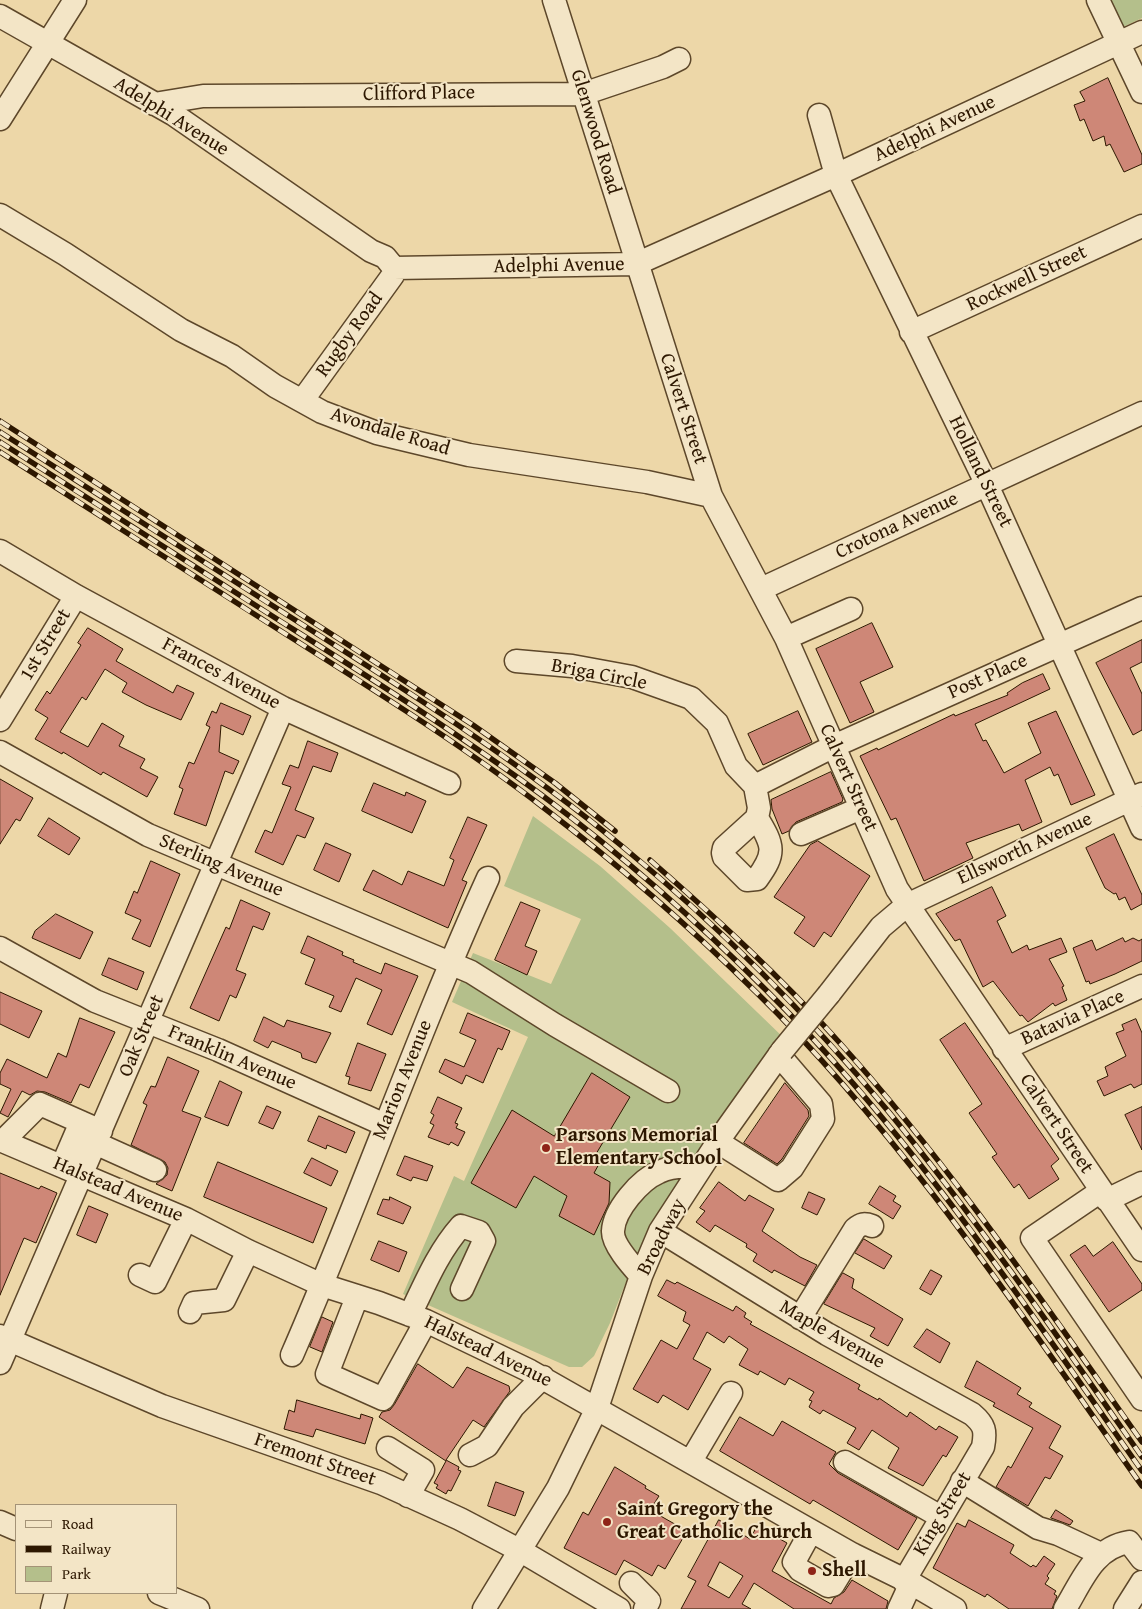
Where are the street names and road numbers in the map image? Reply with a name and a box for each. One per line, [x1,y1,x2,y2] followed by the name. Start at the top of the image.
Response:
[565,67,625,197] street label: Glenwood Road
[109,72,233,162] street label: Adelphi Avenue
[363,81,475,107] street label: Clifford Place
[870,90,1000,168] street label: Adelphi Avenue
[963,241,1091,317] street label: Rockwell Street
[493,253,625,279] street label: Adelphi Avenue
[311,288,389,382] street label: Rugby Road
[654,351,712,467] street label: Calvert Street
[327,402,453,462] street label: Avondale Road
[943,412,1017,532] street label: Holland Street
[832,487,962,565] street label: Crotona Avenue
[15,605,77,685] street label: 1st Street
[158,633,284,715] street label: Frances Avenue
[945,649,1031,705] street label: Post Place
[549,654,649,696] street label: Briga Circle
[814,721,882,835] street label: Calvert Street
[954,807,1096,891] street label: Ellsworth Avenue
[155,829,287,903] street label: Sterling Avenue
[1018,985,1128,1051] street label: Batavia Place
[114,991,170,1081] street label: Oak Street
[368,1017,438,1143] street label: Marion Avenue
[164,1020,300,1096] street label: Franklin Avenue
[1014,1070,1098,1178] street label: Calvert Street
[49,1152,187,1228] street label: Halstead Avenue
[632,1195,692,1279] street label: Broadway
[775,1295,889,1375] street label: Maple Avenue
[420,1311,556,1393] street label: Halstead Avenue
[251,1428,379,1492] street label: Fremont Street
[909,1468,977,1560] street label: King Street

